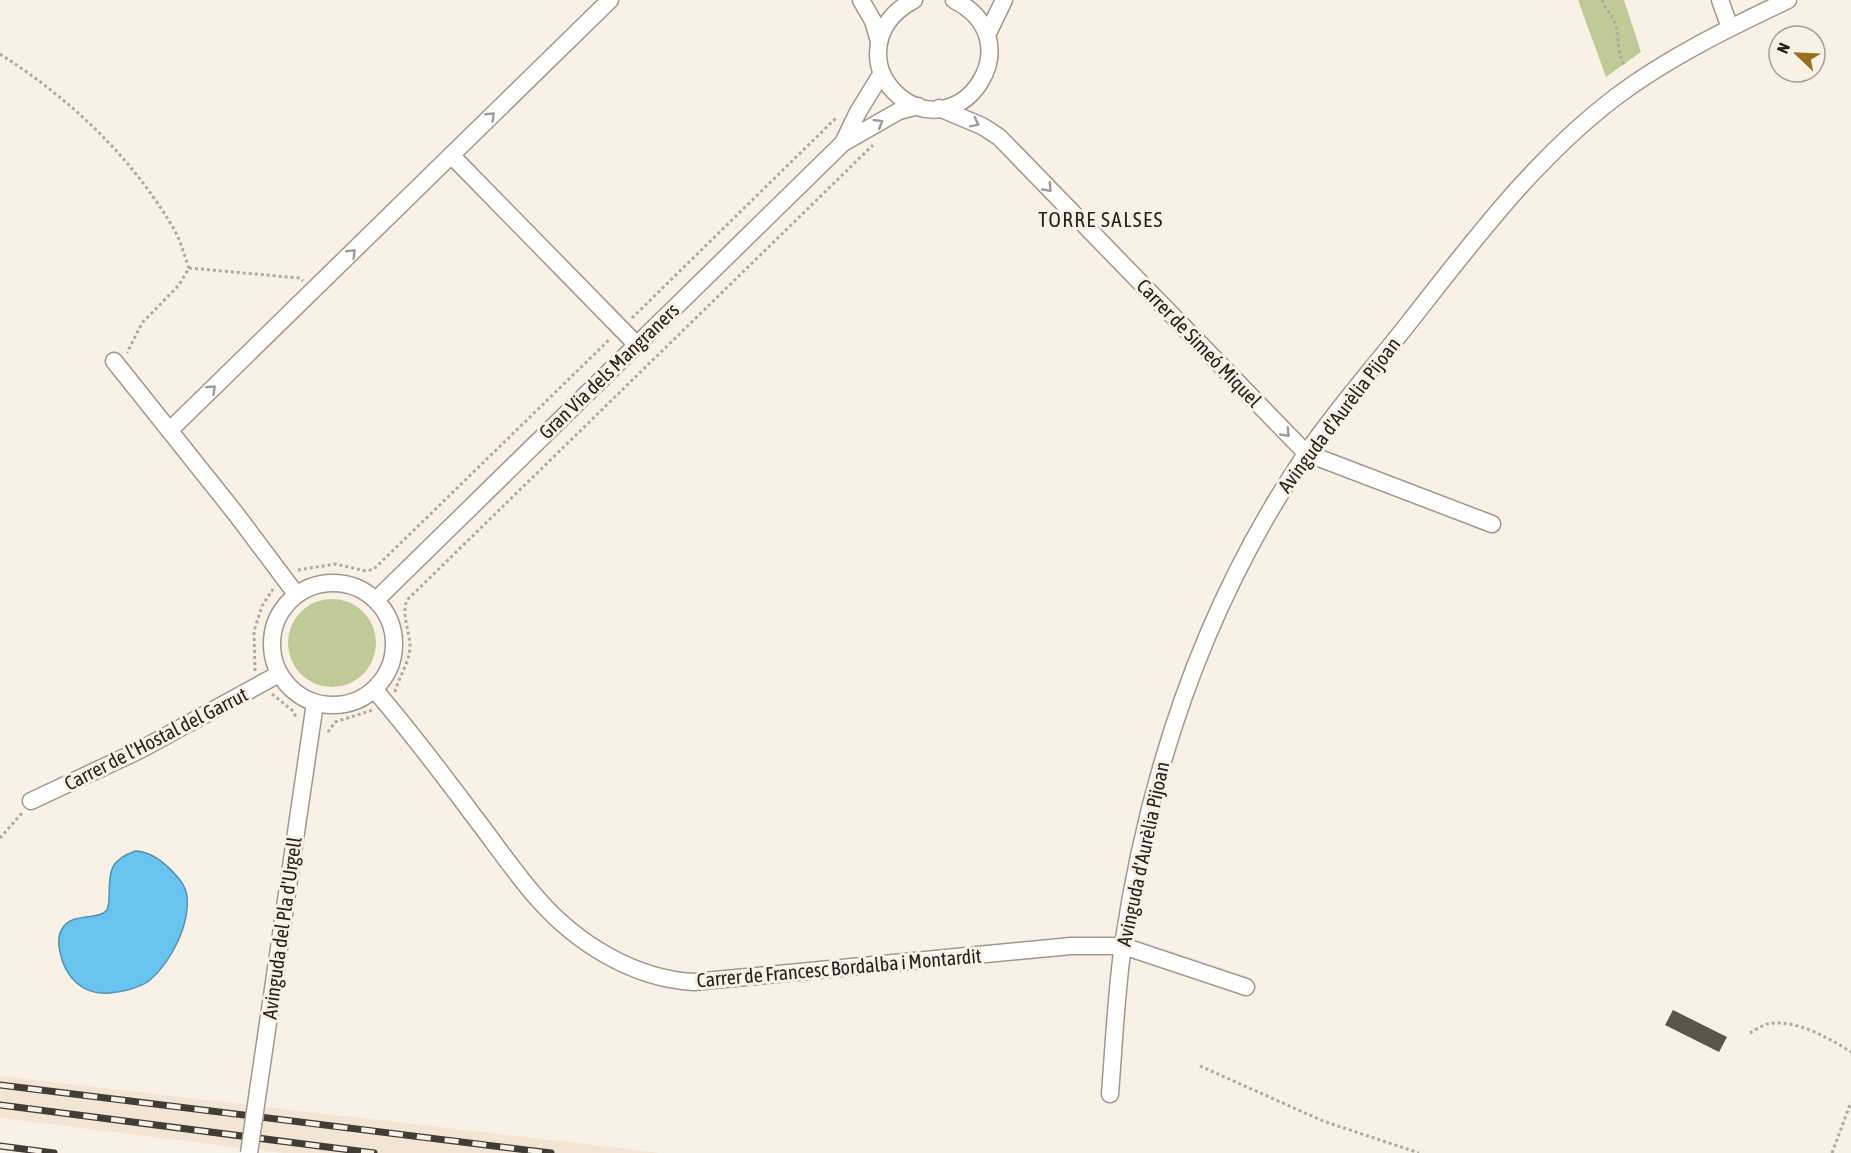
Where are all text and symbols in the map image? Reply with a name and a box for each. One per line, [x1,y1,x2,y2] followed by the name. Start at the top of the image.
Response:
[1767,24,1827,84] north arrow
[1773,40,1793,56] text: N
[483,113,494,124] one-way arrow
[969,116,980,128] one-way arrow
[873,118,883,130] one-way arrow
[1040,180,1051,191] one-way arrow
[1038,207,1164,231] district label: TORRE SALSES
[344,250,355,261] one-way arrow
[1132,274,1267,412] street label: Carrer de Simeó Miquel
[534,298,683,443] street label: Gran Via dels Mangraners
[1273,333,1404,497] street label: Avinguda d'Aurèlia Pijoan
[205,386,216,397] one-way arrow
[1279,425,1290,436] one-way arrow
[60,682,251,795] street label: Carrer de l'Hostal del Garrut
[1112,759,1173,948] street label: Avinguda d'Aurèlia Pijoan
[257,835,306,1020] street label: Avinguda del Pla d'Urgell
[696,944,983,991] street label: Carrer de Francesc Bordalba i Montardit

